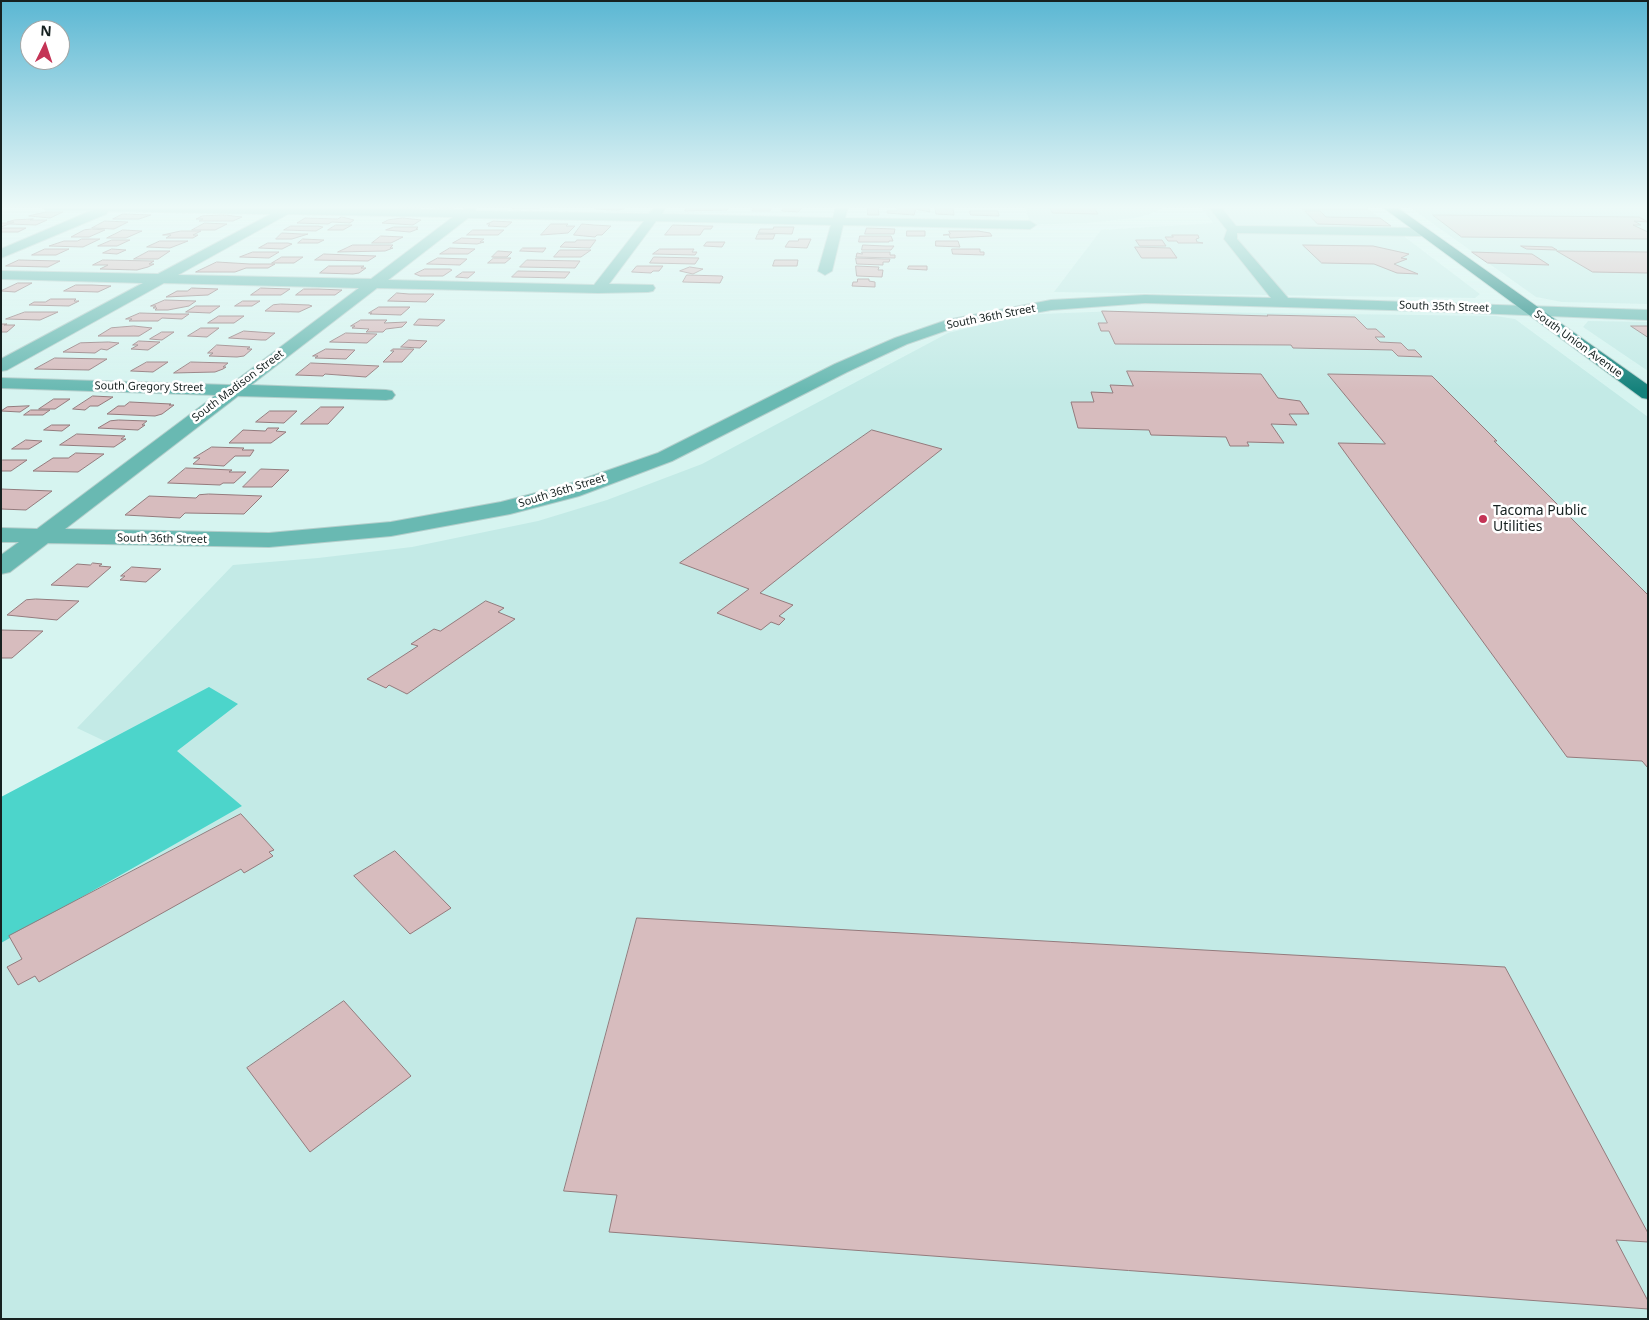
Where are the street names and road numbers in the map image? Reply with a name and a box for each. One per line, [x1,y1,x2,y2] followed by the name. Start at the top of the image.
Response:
[1399,299,1489,315] street label: South 35th Street
[946,302,1036,332] street label: South 36th Street
[1531,308,1625,380] street label: South Union Avenue
[190,347,286,425] street label: South Madison Street
[94,379,204,395] street label: South Gregory Street
[517,472,607,510] street label: South 36th Street
[117,532,207,546] street label: South 36th Street

